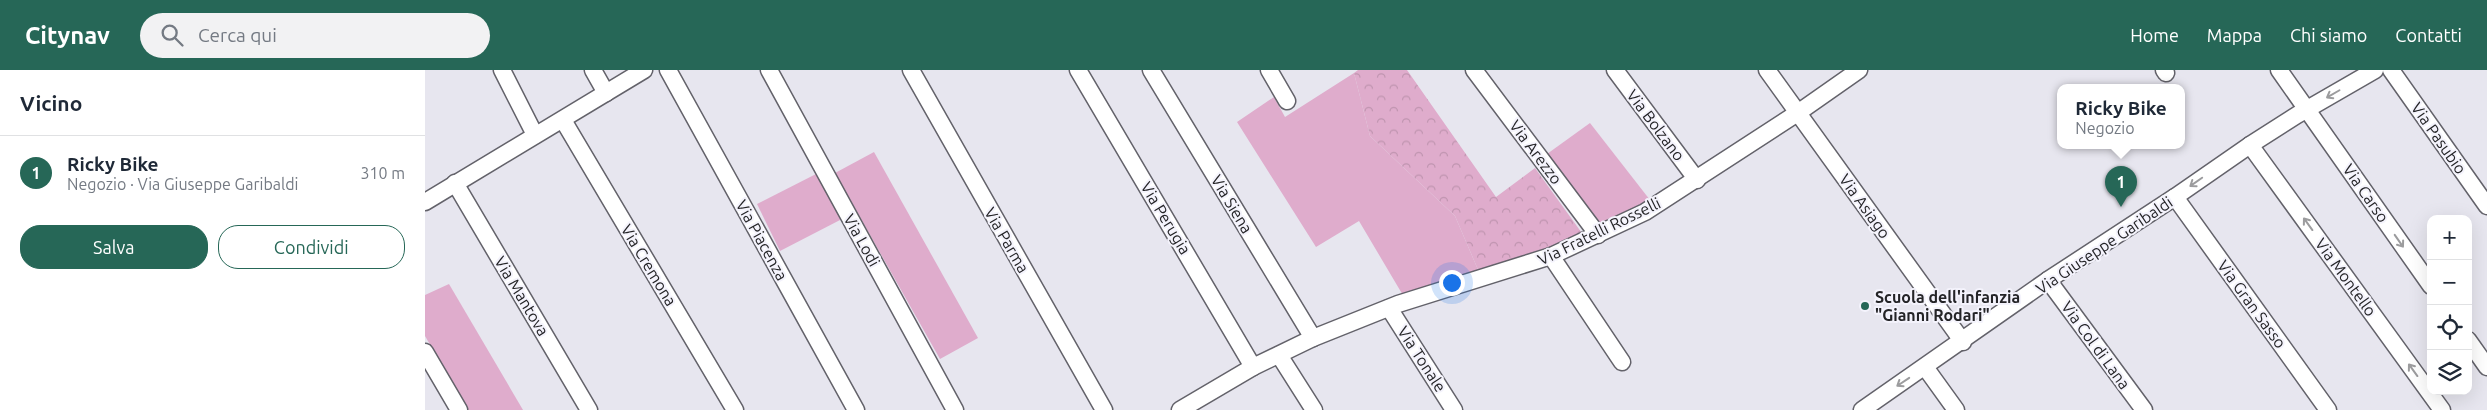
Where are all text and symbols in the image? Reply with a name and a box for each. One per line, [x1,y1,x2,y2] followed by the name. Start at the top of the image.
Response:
[140,13,490,58] search box
[158,21,186,49] icon: search
[25,22,110,49] text: Citynav
[198,24,277,46] text: Cerca qui
[2130,25,2179,45] text: Home
[2207,25,2262,45] text: Mappa
[2290,25,2367,45] text: Chi siamo
[2395,25,2462,45] text: Contatti
[2057,84,2185,149] popup
[1623,86,1689,164] street label: Via Bolzano
[2326,90,2340,100] one-way arrow
[20,91,82,115] text: Vicino
[2075,97,2167,119] text: Ricky Bike
[2408,99,2470,177] street label: Via Pasubio
[1506,116,1566,188] street label: Via Arezzo
[2075,119,2135,137] text: Negozio
[67,153,159,175] text: Ricky Bike
[2339,160,2393,226] street label: Via Carso
[31,164,41,182] text: 1
[360,164,405,182] text: 310 m
[2105,166,2137,207] pin: 1
[1836,170,1894,242] street label: Via Asiago
[1208,172,1256,236] street label: Via Siena
[67,175,298,193] text: Negozio · Via Giuseppe Garibaldi
[2190,177,2204,187] one-way arrow
[1137,179,1195,257] street label: Via Perugia
[1535,193,1663,269] street label: Via Fratelli Rosselli
[2032,193,2176,297] street label: Via Giuseppe Garibaldi
[733,197,791,283] street label: Via Piacenza
[981,204,1033,276] street label: Via Parma
[840,211,884,269] street label: Via Lodi
[2427,215,2472,395] map controls
[2427,215,2472,260] button: +
[2303,218,2313,232] one-way arrow
[618,221,680,309] street label: Via Cremona
[20,225,208,269] button: Salva
[218,225,405,269] button: Condividi
[2394,234,2404,248] one-way arrow
[2312,235,2380,319] street label: Via Montello
[491,253,553,339] street label: Via Mantova
[2214,257,2290,351] street label: Via Gran Sasso
[2427,260,2472,305] button: −
[1439,270,1465,296] your location
[1875,288,2020,324] place label: Scuola dell'infanzia "Gianni Rodari"
[2058,298,2134,392] street label: Via Col di Lana
[1859,300,1871,312] marker: Scuola dell'infanzia "Gianni Rodari"
[2427,305,2472,350] button: locate
[1394,323,1450,395] street label: Via Tonale
[2427,350,2472,395] button: layers
[2408,364,2418,378] one-way arrow
[1896,377,1910,387] one-way arrow

